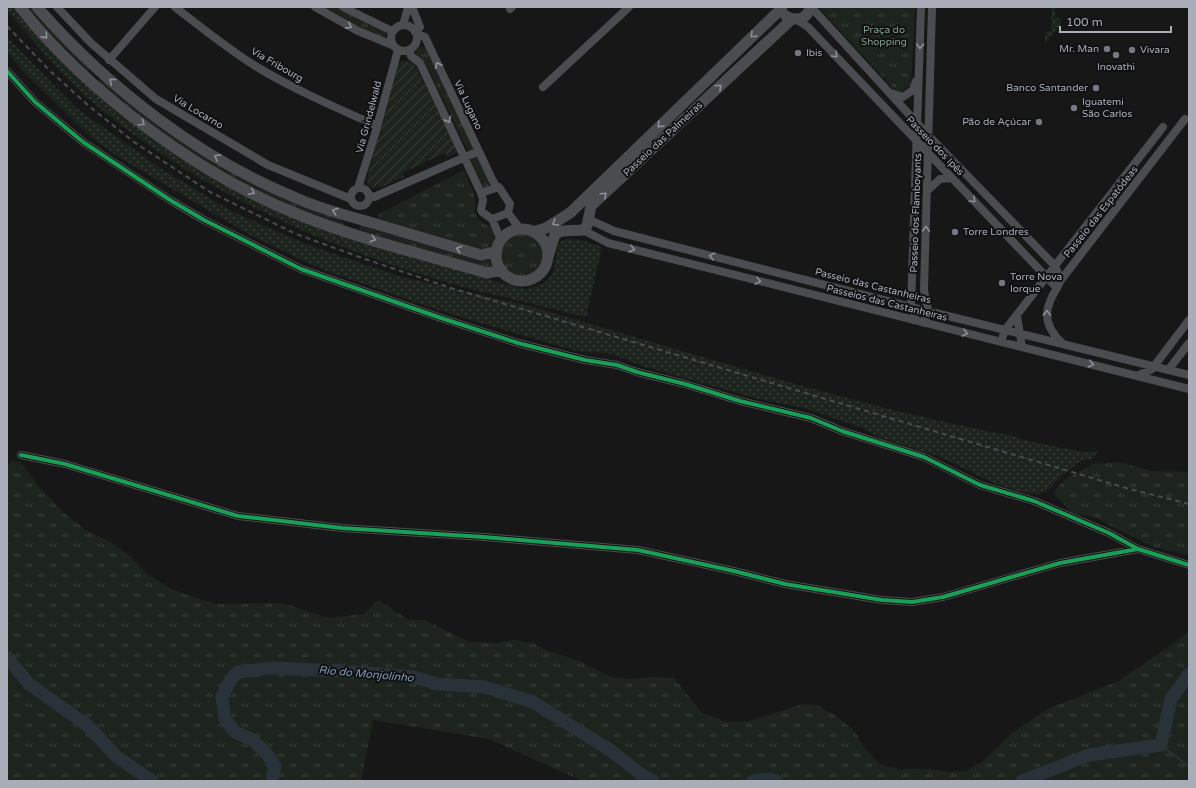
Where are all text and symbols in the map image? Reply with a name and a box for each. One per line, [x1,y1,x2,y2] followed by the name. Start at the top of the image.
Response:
[1060,8,1171,34] scale bar
[1066,15,1103,29] text: 100 m
[345,21,352,28] one-way arrow
[861,24,907,48] park label: Praça do Shopping
[751,30,758,37] one-way arrow
[41,32,48,39] one-way arrow
[915,43,924,49] one-way arrow
[1059,43,1099,55] place label: Mr. Man
[1102,44,1112,54] marker: Mr. Man
[1140,44,1170,56] place label: Vivara
[249,45,305,85] street label: Via Fribourg
[1127,45,1137,55] marker: Vivara
[806,47,823,59] place label: Ibis
[793,48,803,58] marker: Ibis
[830,50,838,58] one-way arrow
[1111,50,1121,60] marker: Inovathi
[1097,61,1135,73] place label: Inovathi
[435,62,443,70] one-way arrow
[110,78,117,85] one-way arrow
[451,78,485,132] street label: Via Lugano
[354,80,384,154] street label: Via Grindelwald
[1006,82,1088,94] place label: Banco Santander
[1091,83,1101,93] marker: Banco Santander
[714,84,722,92] one-way arrow
[171,92,225,132] street label: Via Locarno
[1082,96,1132,120] place label: Iguatemi São Carlos
[621,99,705,179] street label: Passeio das Palmeiras
[1069,103,1079,113] marker: Iguatemi São Carlos
[904,114,966,178] street label: Passeio dos Ipês
[443,116,451,124] one-way arrow
[962,116,1031,128] place label: Pão de Açúcar
[1034,117,1044,127] marker: Pão de Açúcar
[137,118,144,125] one-way arrow
[657,121,665,128] one-way arrow
[908,153,924,273] street label: Passeio dos Flamboyants
[214,155,221,162] one-way arrow
[1061,164,1141,260] street label: Passeio das Espatódeas
[247,188,255,195] one-way arrow
[599,193,606,200] one-way arrow
[968,195,976,203] one-way arrow
[332,207,339,216] one-way arrow
[552,218,559,225] one-way arrow
[922,226,931,232] one-way arrow
[963,226,1029,238] place label: Torre Londres
[950,227,960,237] marker: Torre Londres
[369,234,376,243] one-way arrow
[456,245,463,254] one-way arrow
[628,245,635,253] one-way arrow
[709,252,716,261] one-way arrow
[814,266,932,306] street label: Passeio das Castanheiras
[1010,271,1062,295] place label: Torre Nova Iorque
[754,276,761,285] one-way arrow
[997,278,1007,288] marker: Torre Nova Iorque
[825,282,949,324] street label: Passeios das Castanheiras
[1043,310,1052,316] one-way arrow
[961,328,968,337] one-way arrow
[1088,359,1095,368] one-way arrow
[318,663,415,685] water label: Rio do Monjolinho

